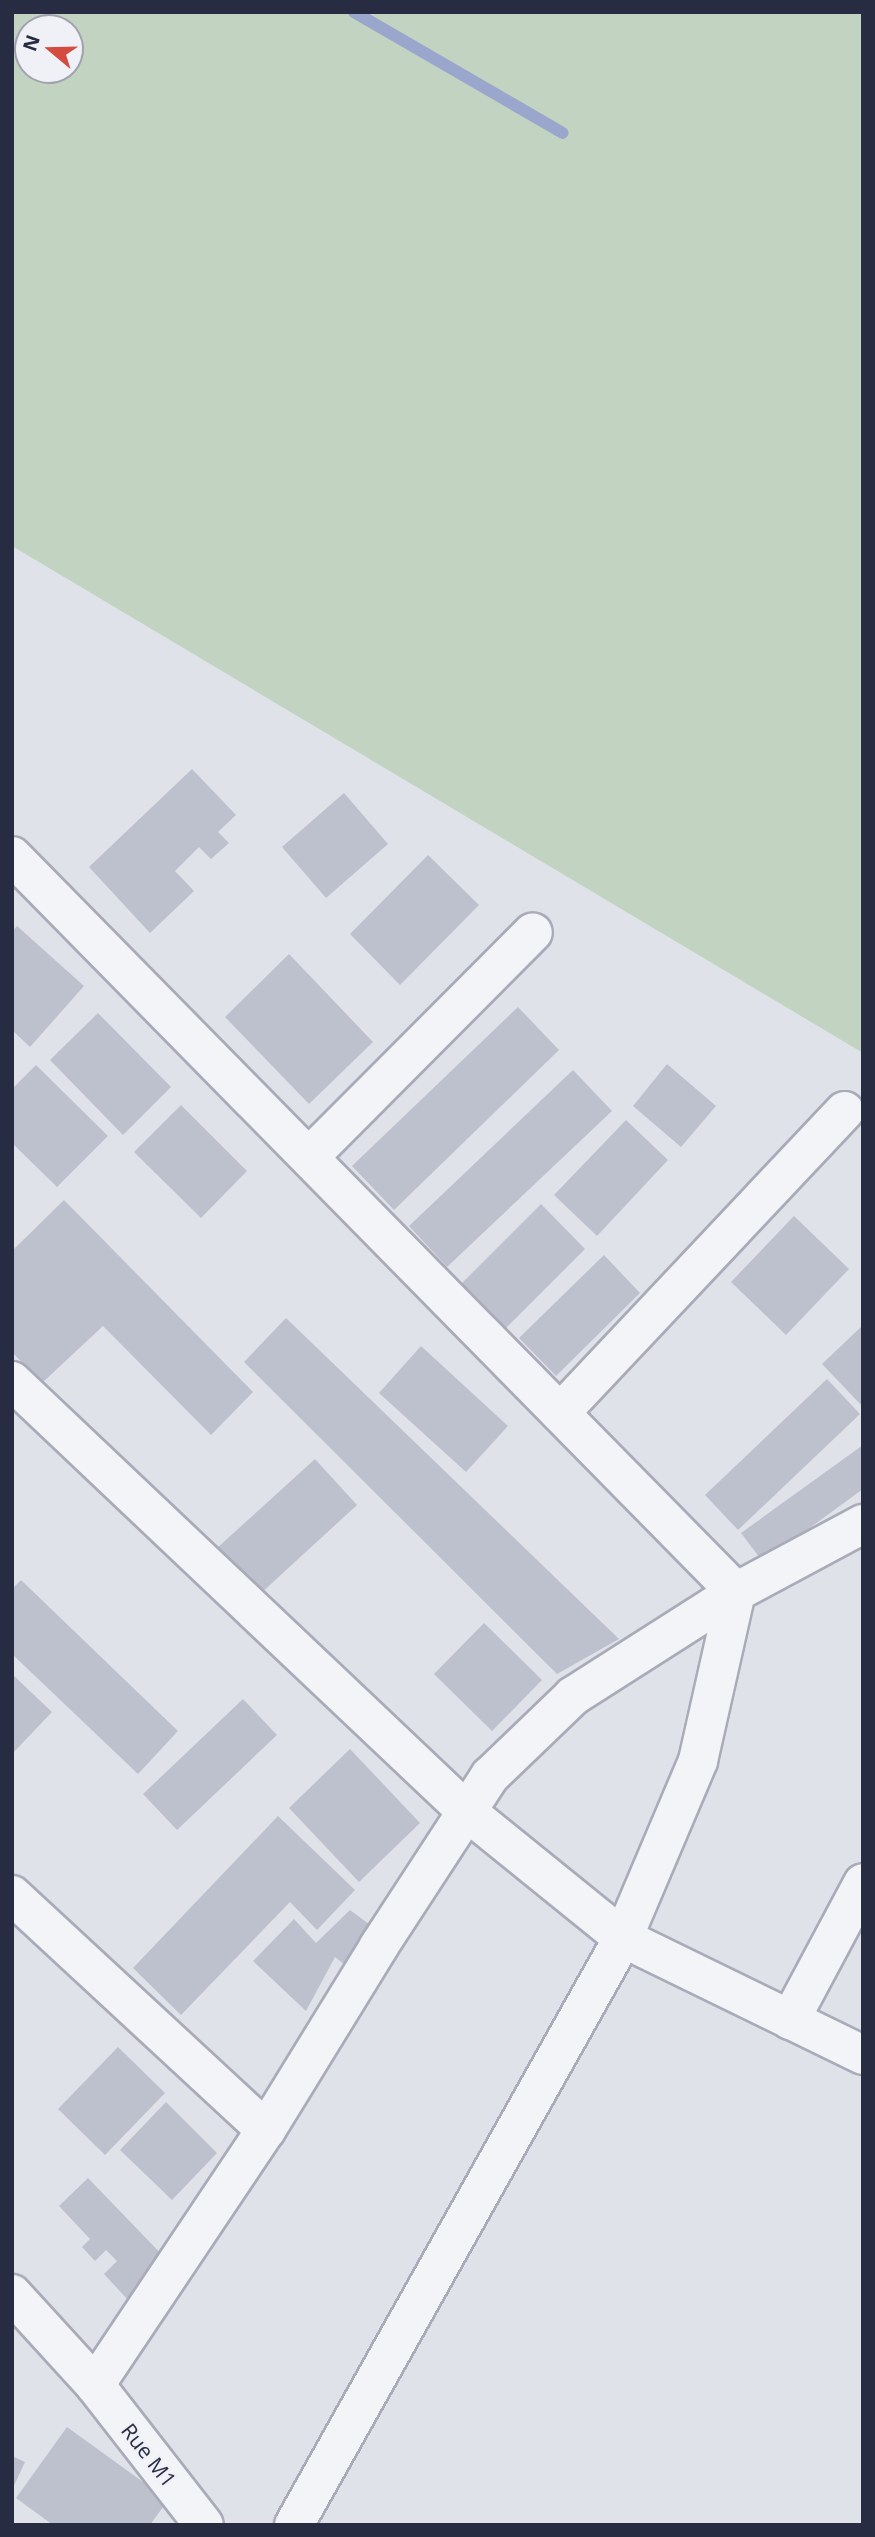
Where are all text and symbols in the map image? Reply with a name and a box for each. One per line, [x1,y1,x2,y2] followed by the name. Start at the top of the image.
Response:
[14,14,84,84] north arrow
[16,31,46,54] text: N
[116,2418,182,2492] street label: Rue M1

